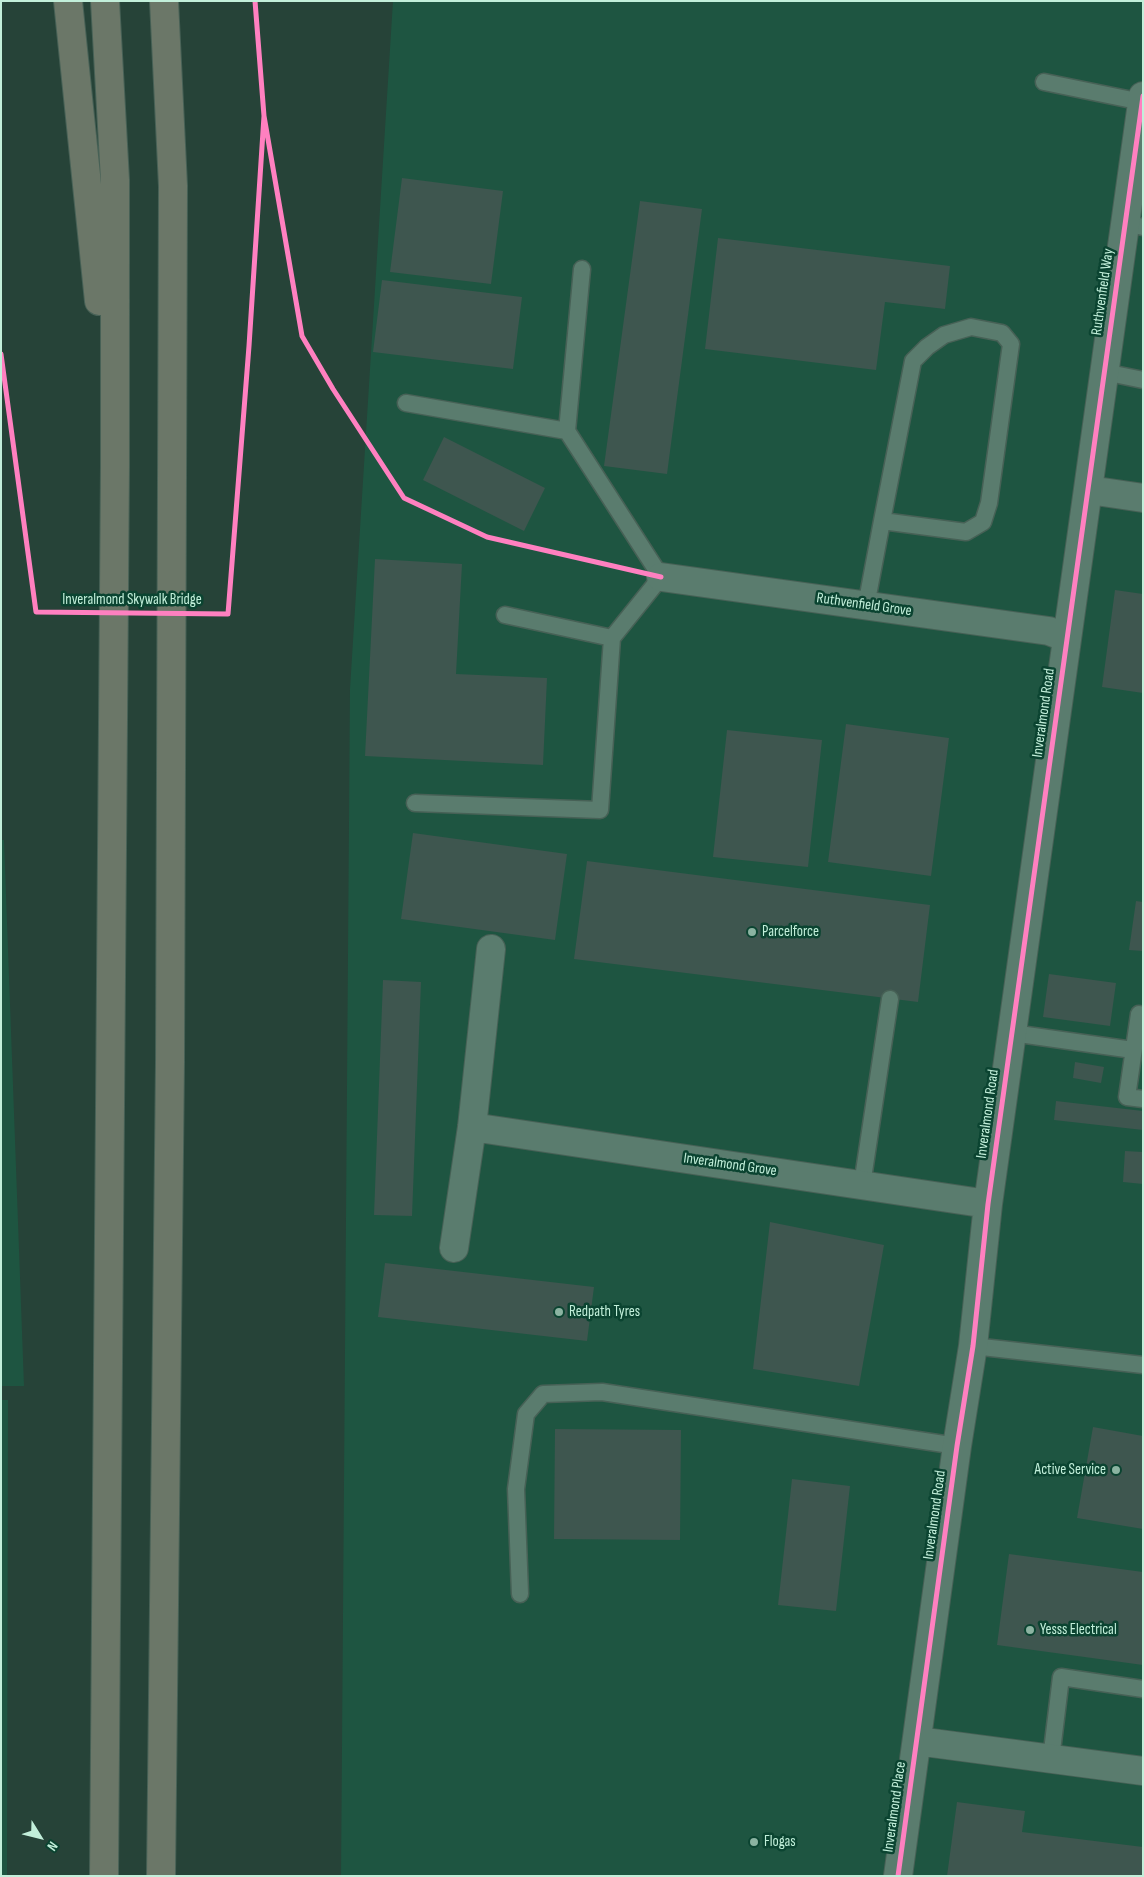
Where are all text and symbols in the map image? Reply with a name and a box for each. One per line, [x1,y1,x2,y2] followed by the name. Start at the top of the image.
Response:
[1088,248,1118,336] street label: Ruthvenfield Way
[815,589,913,621] street label: Ruthvenfield Grove
[62,591,202,609] street label: Inveralmond Skywalk Bridge
[1029,667,1059,759] street label: Inveralmond Road
[762,923,819,941] place label: Parcelforce
[746,926,758,938] marker: Parcelforce
[973,1068,1003,1160] street label: Inveralmond Road
[682,1150,778,1180] street label: Inveralmond Grove
[569,1303,640,1321] place label: Redpath Tyres
[553,1306,565,1318] marker: Redpath Tyres
[1035,1461,1106,1479] place label: Active Service
[1110,1464,1122,1476] marker: Active Service
[920,1469,950,1561] street label: Inveralmond Road
[1040,1621,1117,1639] place label: Yesss Electrical
[1024,1624,1036,1636] marker: Yesss Electrical
[880,1760,910,1854] street label: Inveralmond Place
[15,1812,65,1862] north arrow
[764,1833,796,1851] place label: Flogas
[748,1836,760,1848] marker: Flogas
[43,1838,62,1854] text: N

